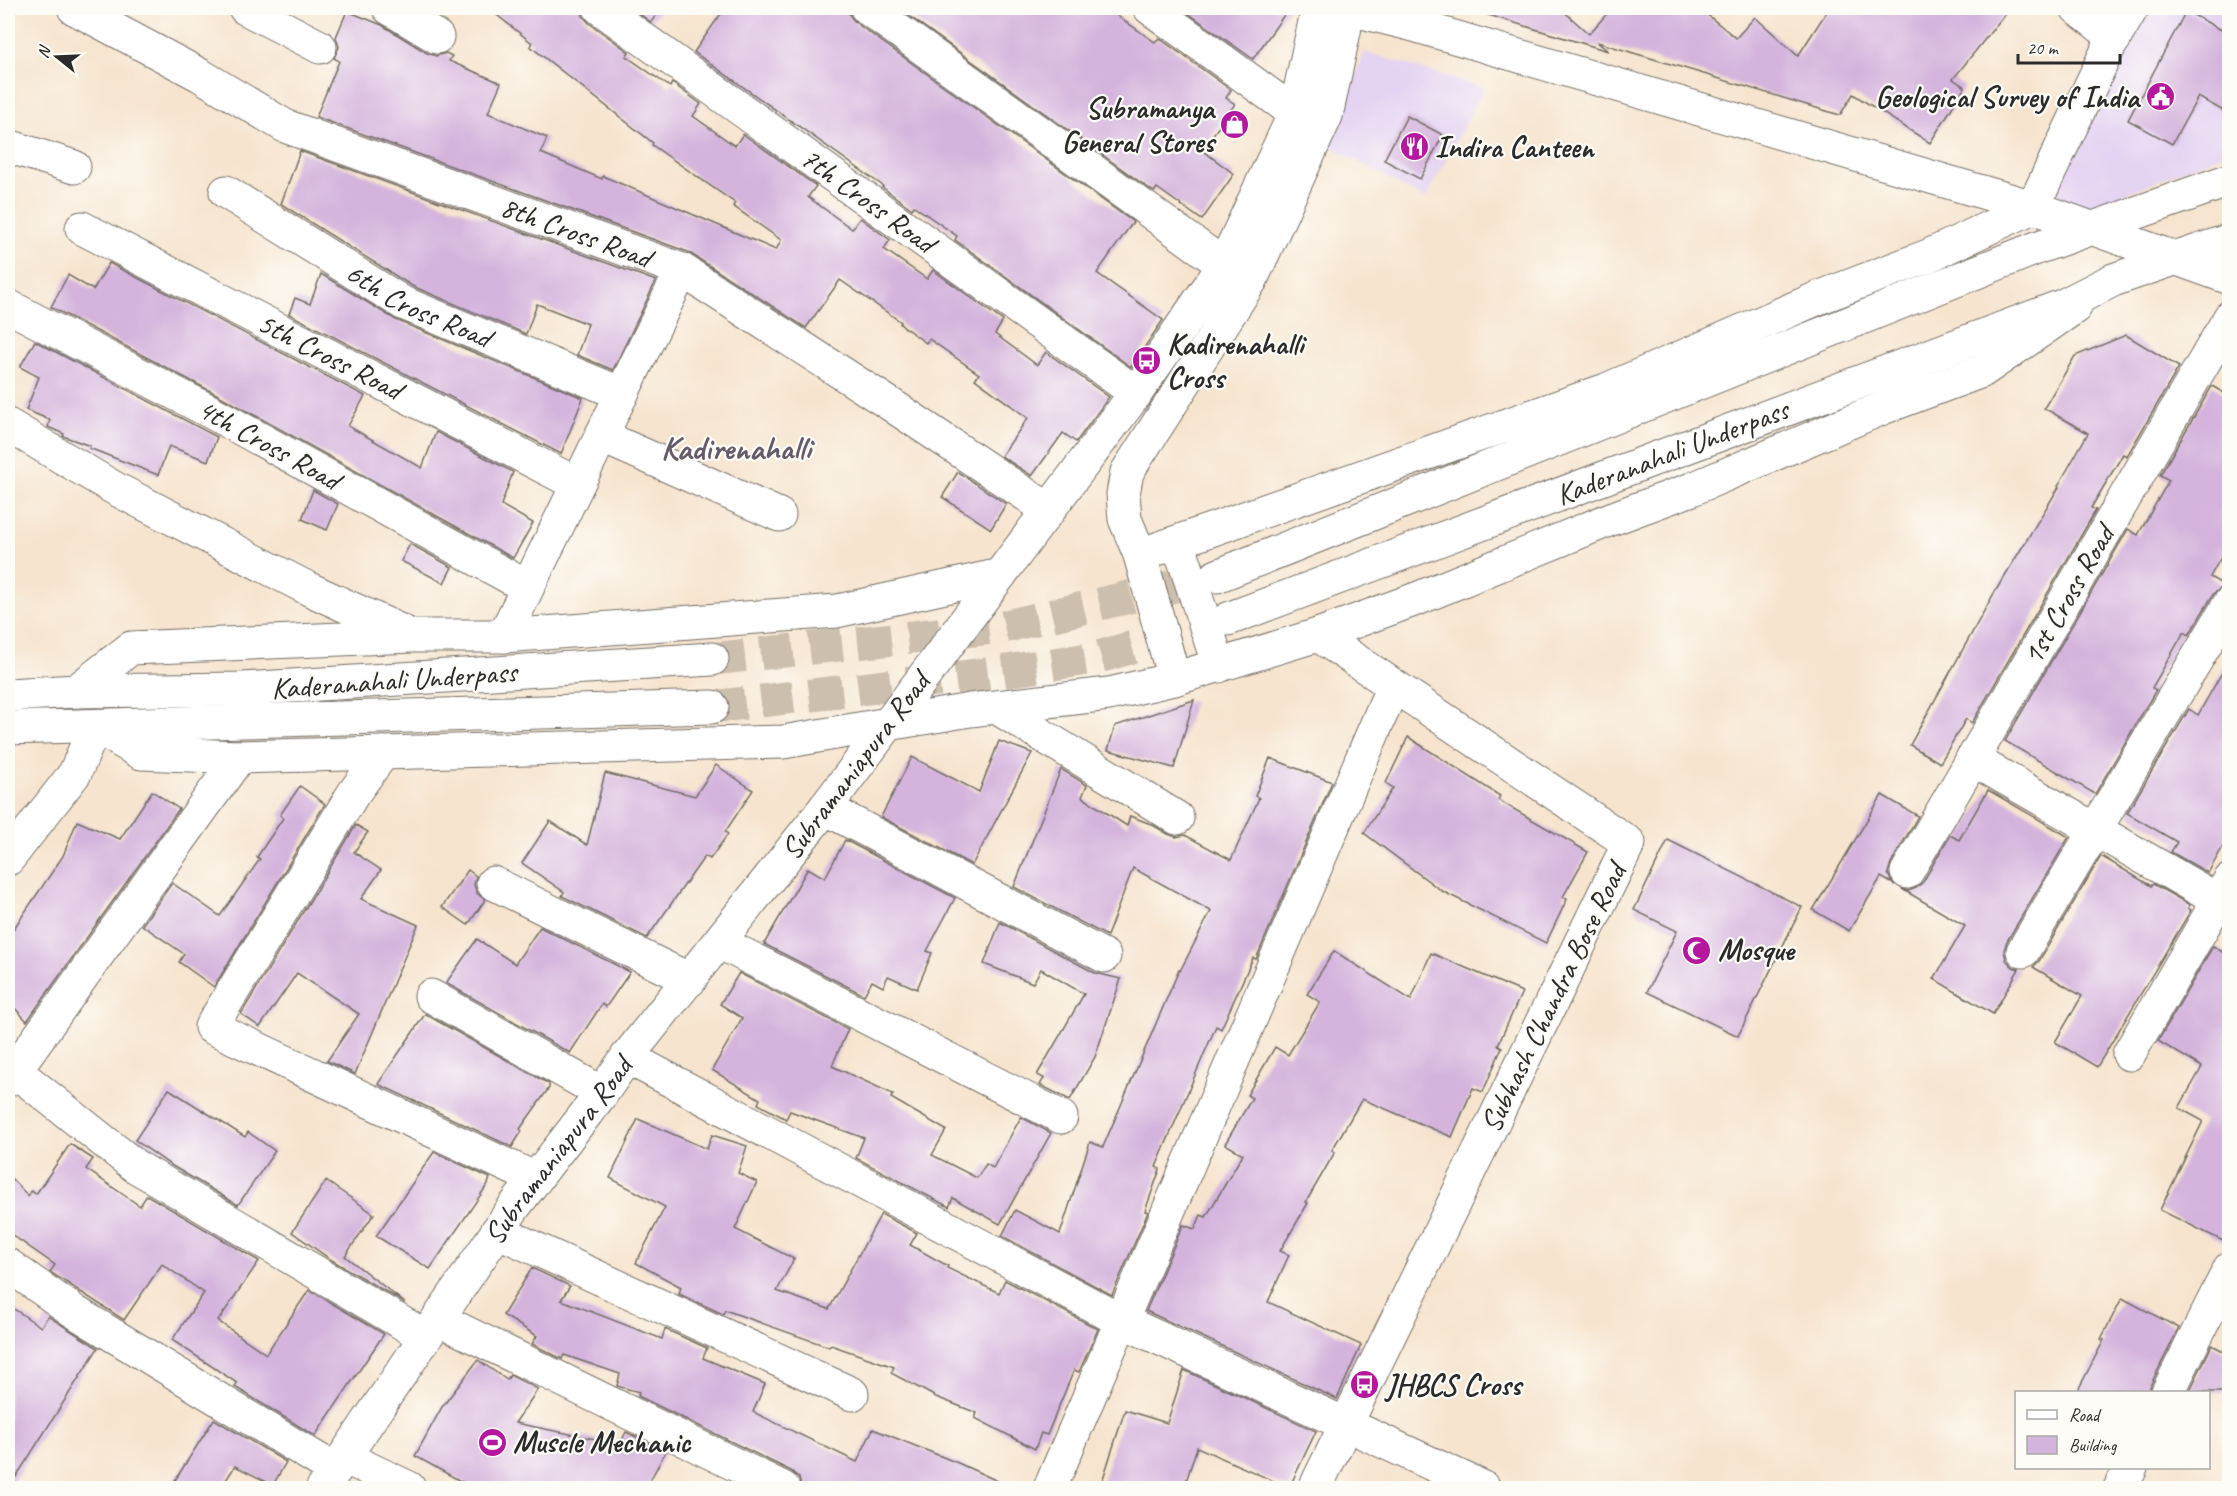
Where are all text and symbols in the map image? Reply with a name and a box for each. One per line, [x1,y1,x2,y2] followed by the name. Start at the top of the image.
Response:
[27,27,87,87] north arrow
[2018,27,2120,65] scale bar
[2027,37,2060,59] text: 20 m
[33,42,56,60] text: N
[1875,78,2142,116] place label: Geological Survey of India
[2144,81,2176,113] public building icon: Geological Survey of India
[1062,89,1217,161] place label: Subramanya General Stores
[1219,109,1251,141] shop icon: Subramanya General Stores
[1435,128,1596,166] place label: Indira Canteen
[1398,131,1430,163] restaurant icon: Indira Canteen
[793,138,946,264] street label: 7th Cross Road
[496,187,660,278] street label: 8th Cross Road
[339,253,501,358] street label: 6th Cross Road
[251,303,412,411] street label: 5th Cross Road
[1167,325,1307,397] place label: Kadirenahalli Cross
[1130,345,1162,377] bus stop icon: Kadirenahalli Cross
[191,389,351,501] street label: 4th Cross Road
[1550,389,1796,514] street label: Kaderanahali Underpass
[661,427,816,469] district label: Kadirenahalli
[2013,515,2125,671] street label: 1st Cross Road
[270,652,521,708] street label: Kaderanahali Underpass
[772,661,940,867] street label: Subramaniapura Road
[1471,854,1636,1139] street label: Subhash Chandra Bose Road
[1718,931,1796,969] place label: Mosque
[1681,934,1713,966] mosque icon: Mosque
[475,1046,643,1252] street label: Subramaniapura Road
[1384,1366,1524,1404] place label: JHBCS Cross
[1349,1369,1381,1401] bus stop icon: JHBCS Cross
[2015,1391,2210,1469] legend
[2069,1404,2102,1426] text: Road
[513,1423,692,1461] place label: Muscle Mechanic
[476,1426,508,1458] sports icon: Muscle Mechanic
[2069,1434,2118,1456] text: Building

